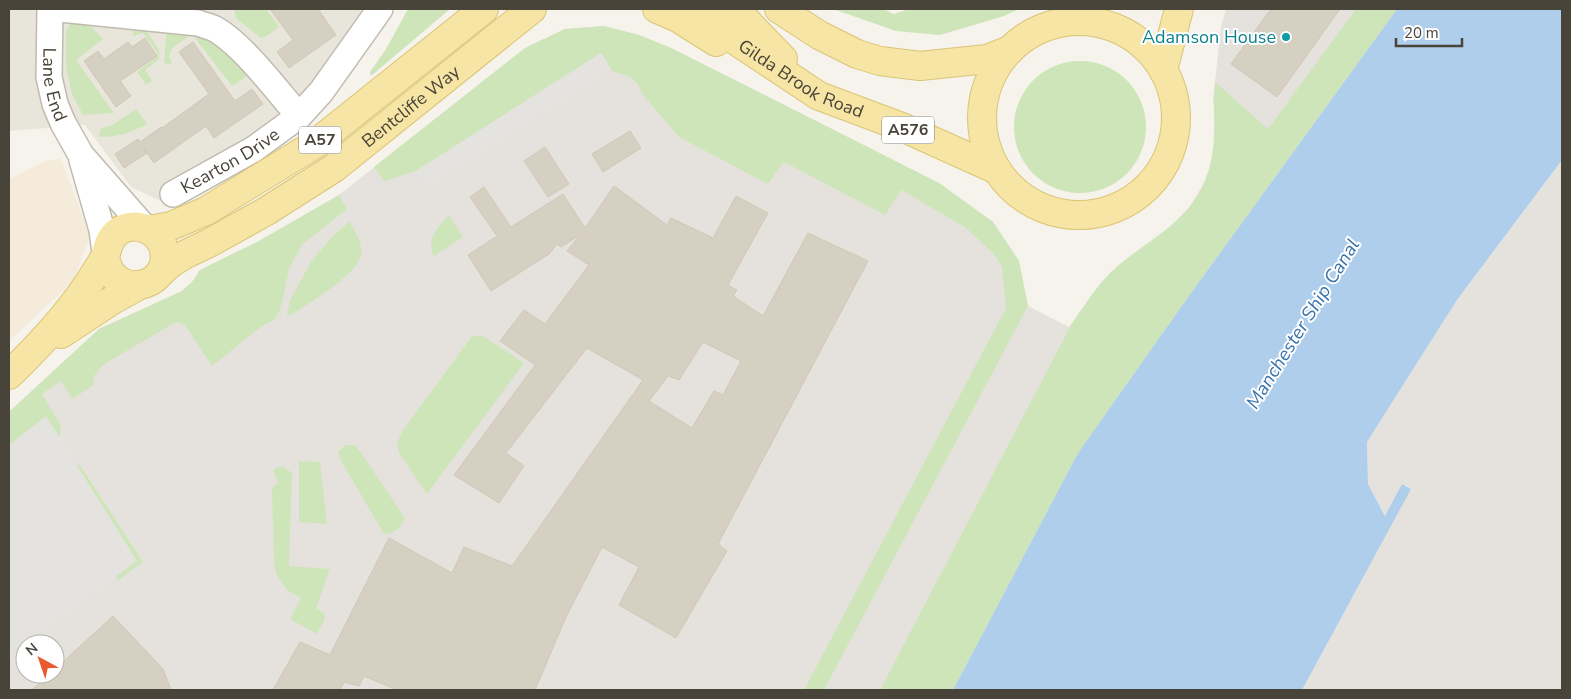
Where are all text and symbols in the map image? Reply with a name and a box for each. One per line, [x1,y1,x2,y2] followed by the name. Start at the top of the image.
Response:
[1396,15,1462,47] scale bar
[1404,23,1439,43] text: 20 m
[1142,25,1276,49] place label: Adamson House
[1280,31,1292,43] marker: Adamson House
[734,34,867,124] street label: Gilda Brook Road
[37,47,73,125] street label: Lane End
[357,59,465,153] street label: Bentcliffe Way
[882,116,934,144] road number: A576
[176,122,284,199] street label: Kearton Drive
[299,126,341,154] road number: A57
[1240,234,1366,414] water label: Manchester Ship Canal
[15,634,65,684] north arrow
[22,639,42,660] text: N

